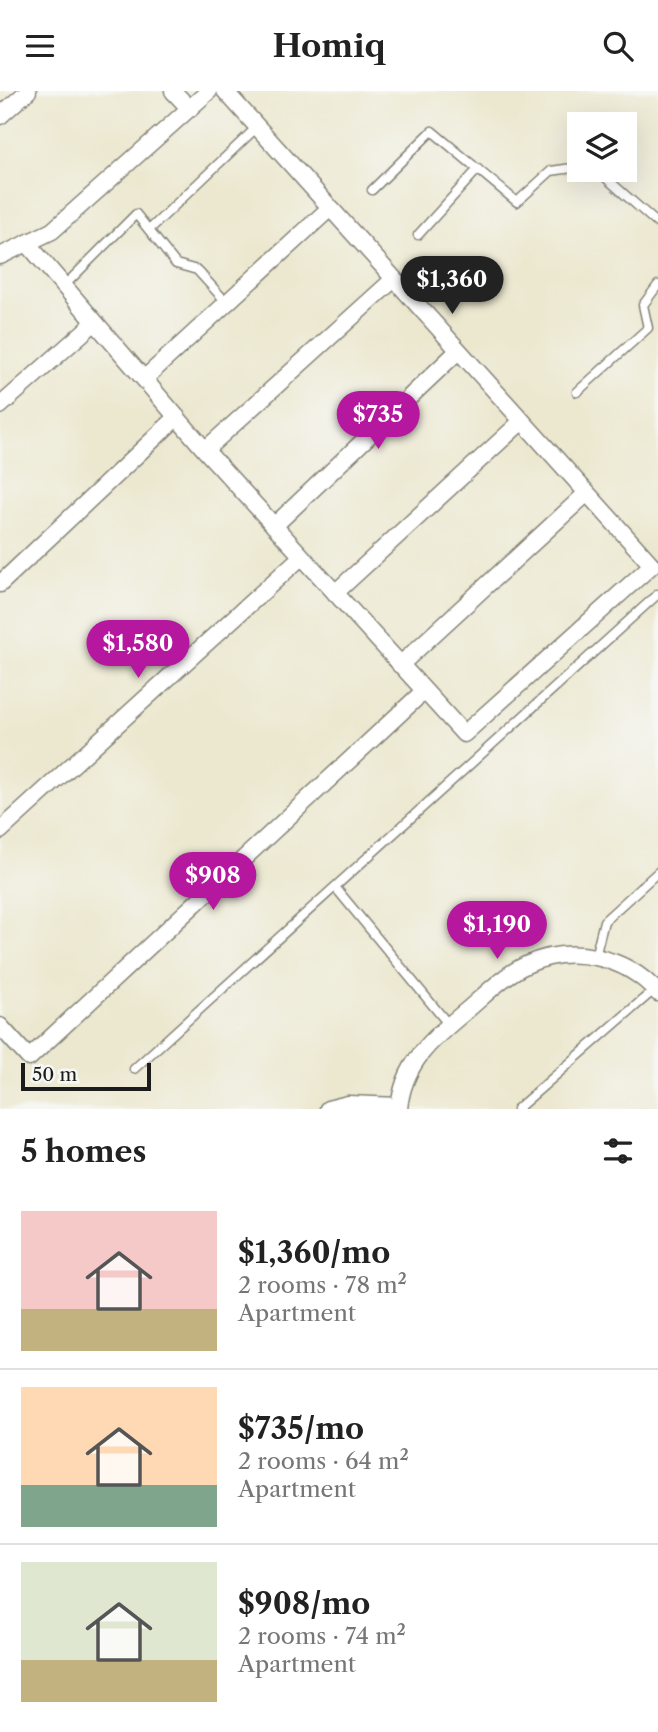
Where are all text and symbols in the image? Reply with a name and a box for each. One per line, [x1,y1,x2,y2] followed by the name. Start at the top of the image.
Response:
[272,26,386,65] text: Homiq
[21,27,59,65] icon: menu
[599,27,637,65] icon: search
[567,112,637,182] map controls
[567,112,637,182] button: layers
[395,257,509,316] pin: $1,360
[417,265,487,293] text: $1,360
[337,391,419,451] pin: $735
[353,400,403,428] text: $735
[81,621,195,680] pin: $1,580
[102,629,174,657] text: $1,580
[172,853,254,912] pin: $908
[185,861,241,889] text: $908
[440,901,554,961] pin: $1,190
[463,910,531,938] text: $1,190
[21,1060,150,1092] scale bar
[32,1063,77,1086] text: 50 m
[599,1132,637,1170] icon: filters
[21,1133,146,1170] text: 5 homes
[238,1234,390,1271] text: $1,360/mo
[77,1239,161,1323] icon: home
[238,1271,407,1299] text: 2 rooms · 78 m²
[238,1299,356,1327] text: Apartment
[238,1410,364,1447] text: $735/mo
[77,1415,161,1499] icon: home
[238,1447,409,1475] text: 2 rooms · 64 m²
[238,1475,356,1503] text: Apartment
[238,1585,370,1622] text: $908/mo
[77,1590,161,1674] icon: home
[238,1622,406,1650] text: 2 rooms · 74 m²
[238,1650,356,1678] text: Apartment

